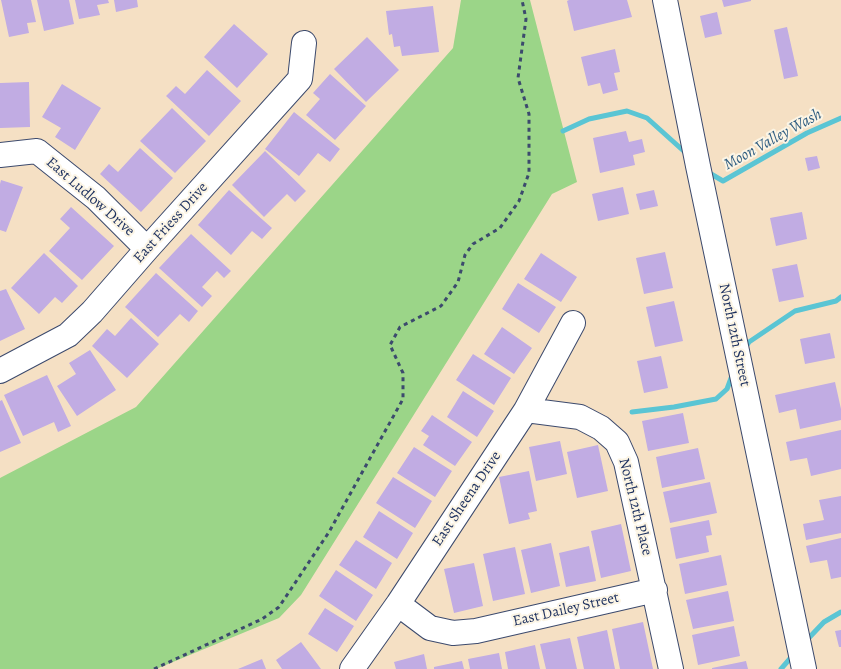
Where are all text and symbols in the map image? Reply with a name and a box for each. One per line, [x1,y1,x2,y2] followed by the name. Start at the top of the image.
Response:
[721,105,825,175] water label: Moon Valley Wash
[42,154,138,240] street label: East Ludlow Drive
[130,179,212,267] street label: East Friess Drive
[714,282,754,388] street label: North 12th Street
[429,448,505,550] street label: East Sheena Drive
[614,457,656,557] street label: North 12th Place
[511,589,621,631] street label: East Dailey Street

